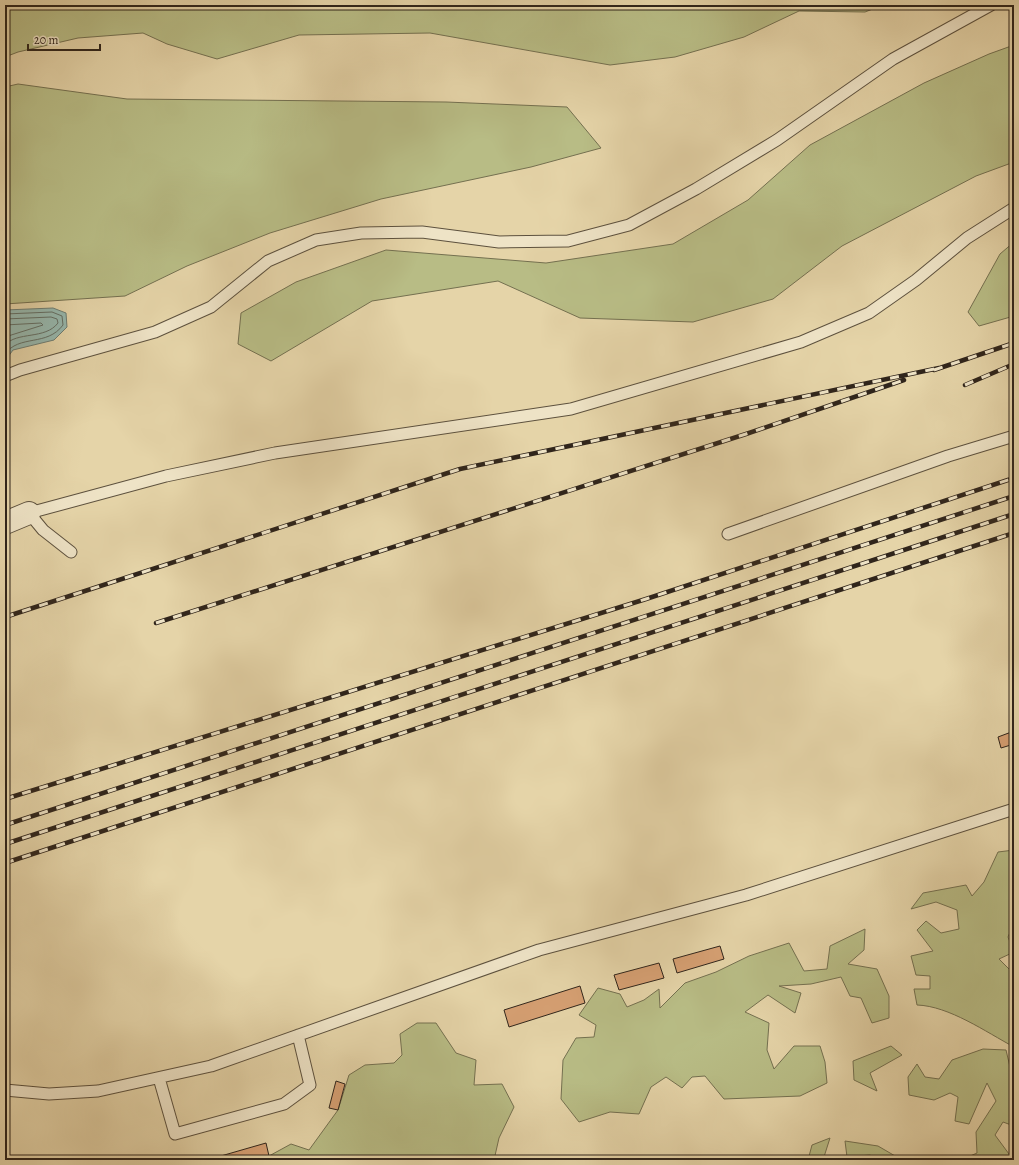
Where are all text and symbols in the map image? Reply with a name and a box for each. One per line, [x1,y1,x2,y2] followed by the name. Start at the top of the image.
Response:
[28,26,100,52] scale bar
[34,32,58,48] text: 20 m

